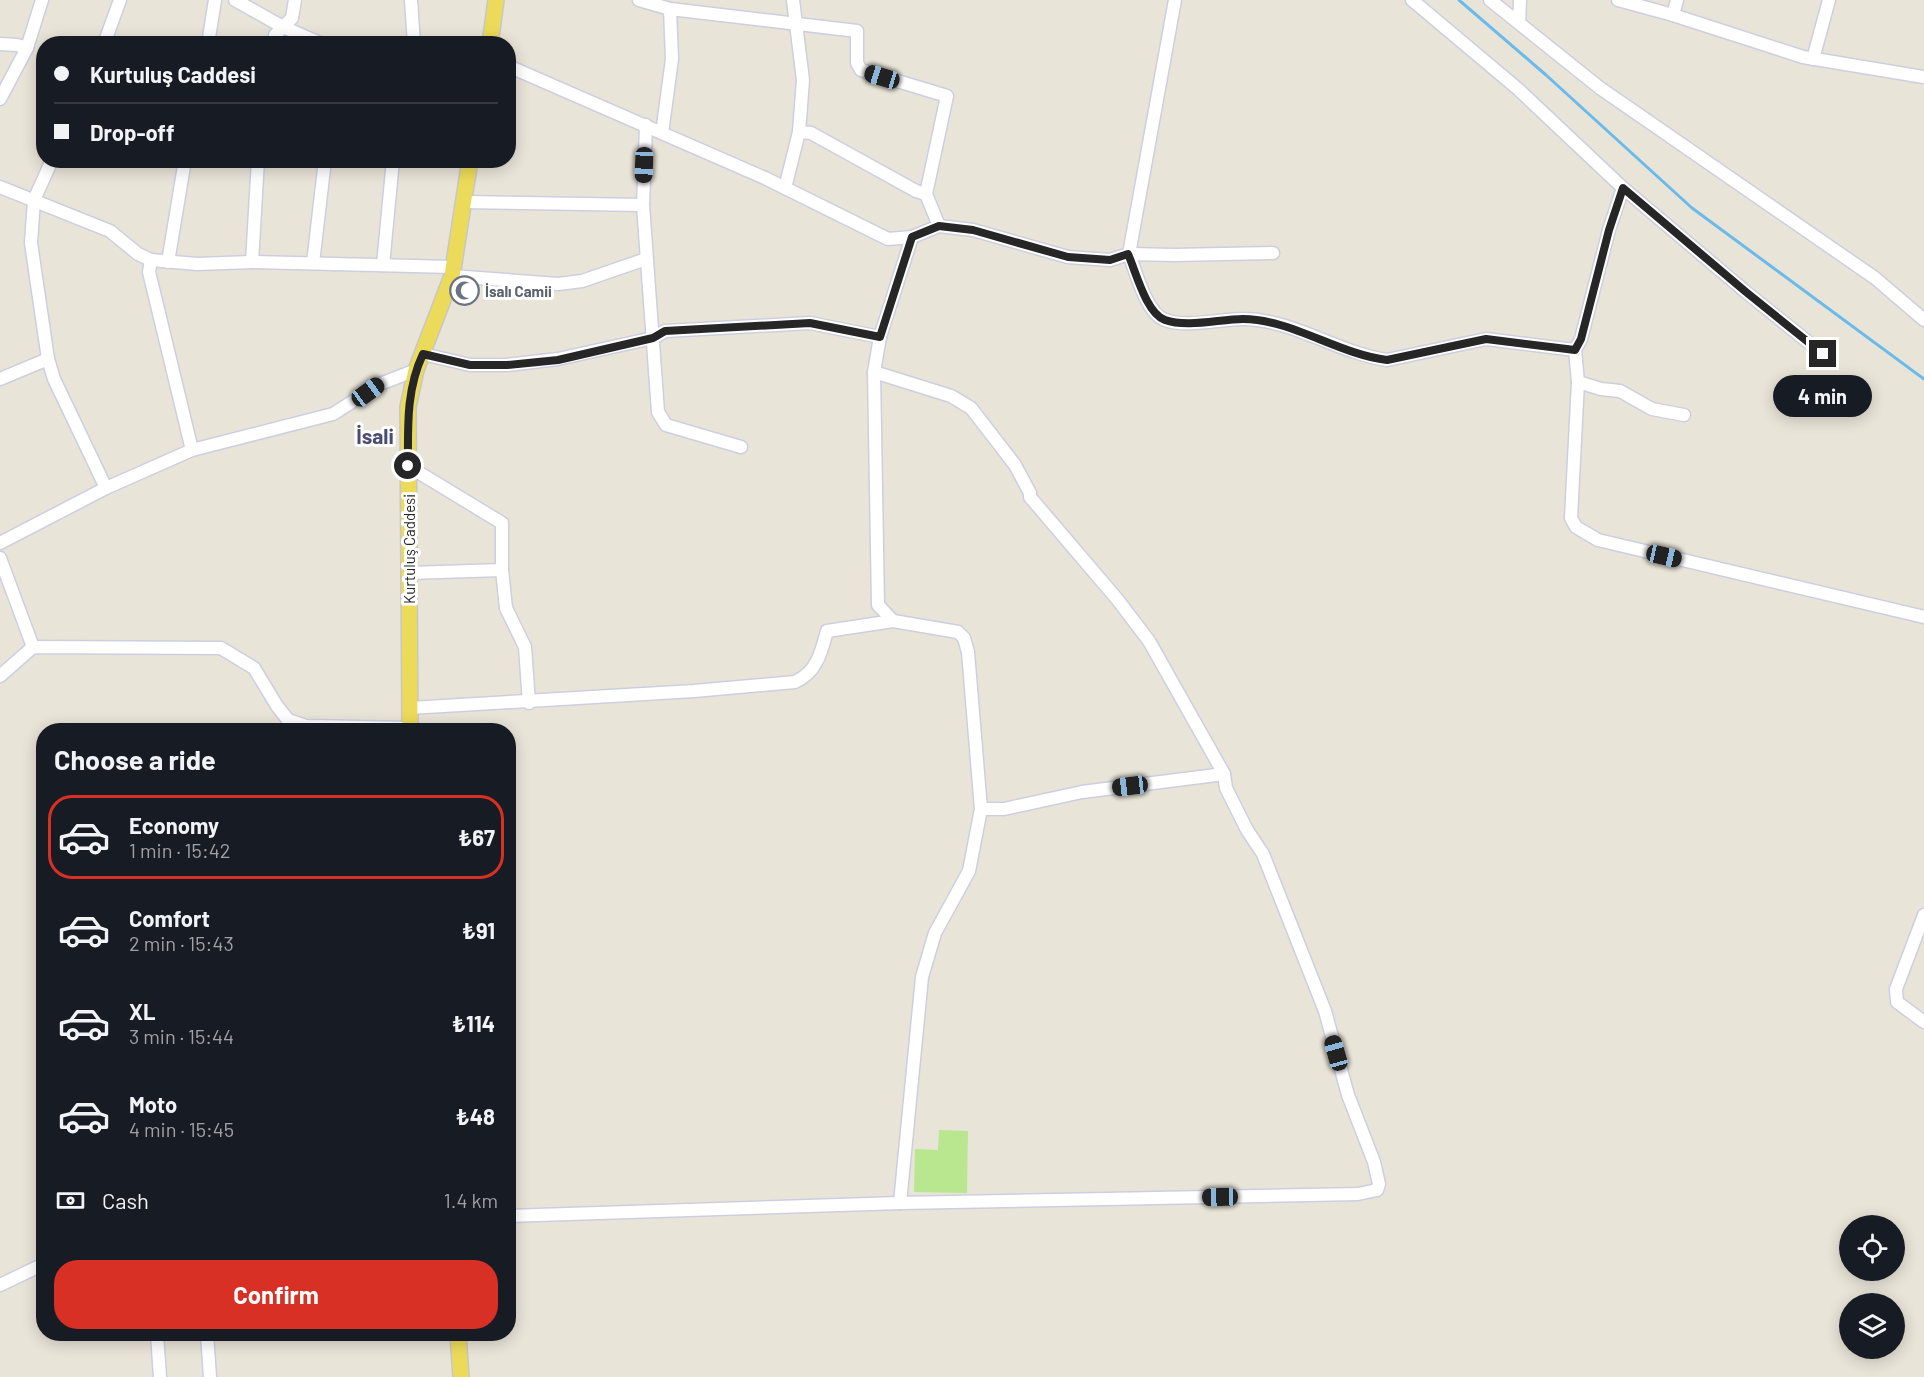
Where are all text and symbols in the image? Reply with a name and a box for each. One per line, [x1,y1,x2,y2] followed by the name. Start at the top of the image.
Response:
[90,61,256,87] text: Kurtuluş Caddesi
[862,63,902,91] car
[90,119,174,145] text: Drop-off
[634,147,654,183] car
[448,275,480,307] mosque icon: İsalı Camii
[485,282,552,300] place label: İsalı Camii
[1809,340,1836,367] route end
[348,374,388,410] car
[1774,375,1872,417] callout: 4 min
[1798,384,1847,408] text: 4 min
[356,423,394,448] district label: İsali
[394,452,421,479] route start
[400,494,418,604] street label: Kurtuluş Caddesi
[1644,543,1684,569] car
[54,743,216,775] text: Choose a ride
[1111,775,1149,797] car
[57,810,111,864] icon: car
[129,812,219,838] text: Economy
[458,824,495,850] text: ₺67
[129,838,230,862] text: 1 min · 15:42
[57,903,111,957] icon: car
[129,905,210,931] text: Comfort
[462,917,495,943] text: ₺91
[129,931,234,955] text: 2 min · 15:43
[57,996,111,1050] icon: car
[129,998,155,1024] text: XL
[452,1010,495,1036] text: ₺114
[129,1024,234,1048] text: 3 min · 15:44
[1322,1033,1350,1073] car
[57,1089,111,1143] icon: car
[129,1091,177,1117] text: Moto
[456,1103,495,1129] text: ₺48
[129,1117,234,1141] text: 4 min · 15:45
[54,1184,87,1217] icon: cash
[102,1187,149,1213] text: Cash
[444,1188,498,1212] text: 1.4 km
[1202,1188,1238,1206] car
[1839,1215,1905,1359] map controls
[1839,1215,1905,1281] button: locate
[54,1260,498,1329] button: Confirm
[1839,1293,1905,1359] button: layers

